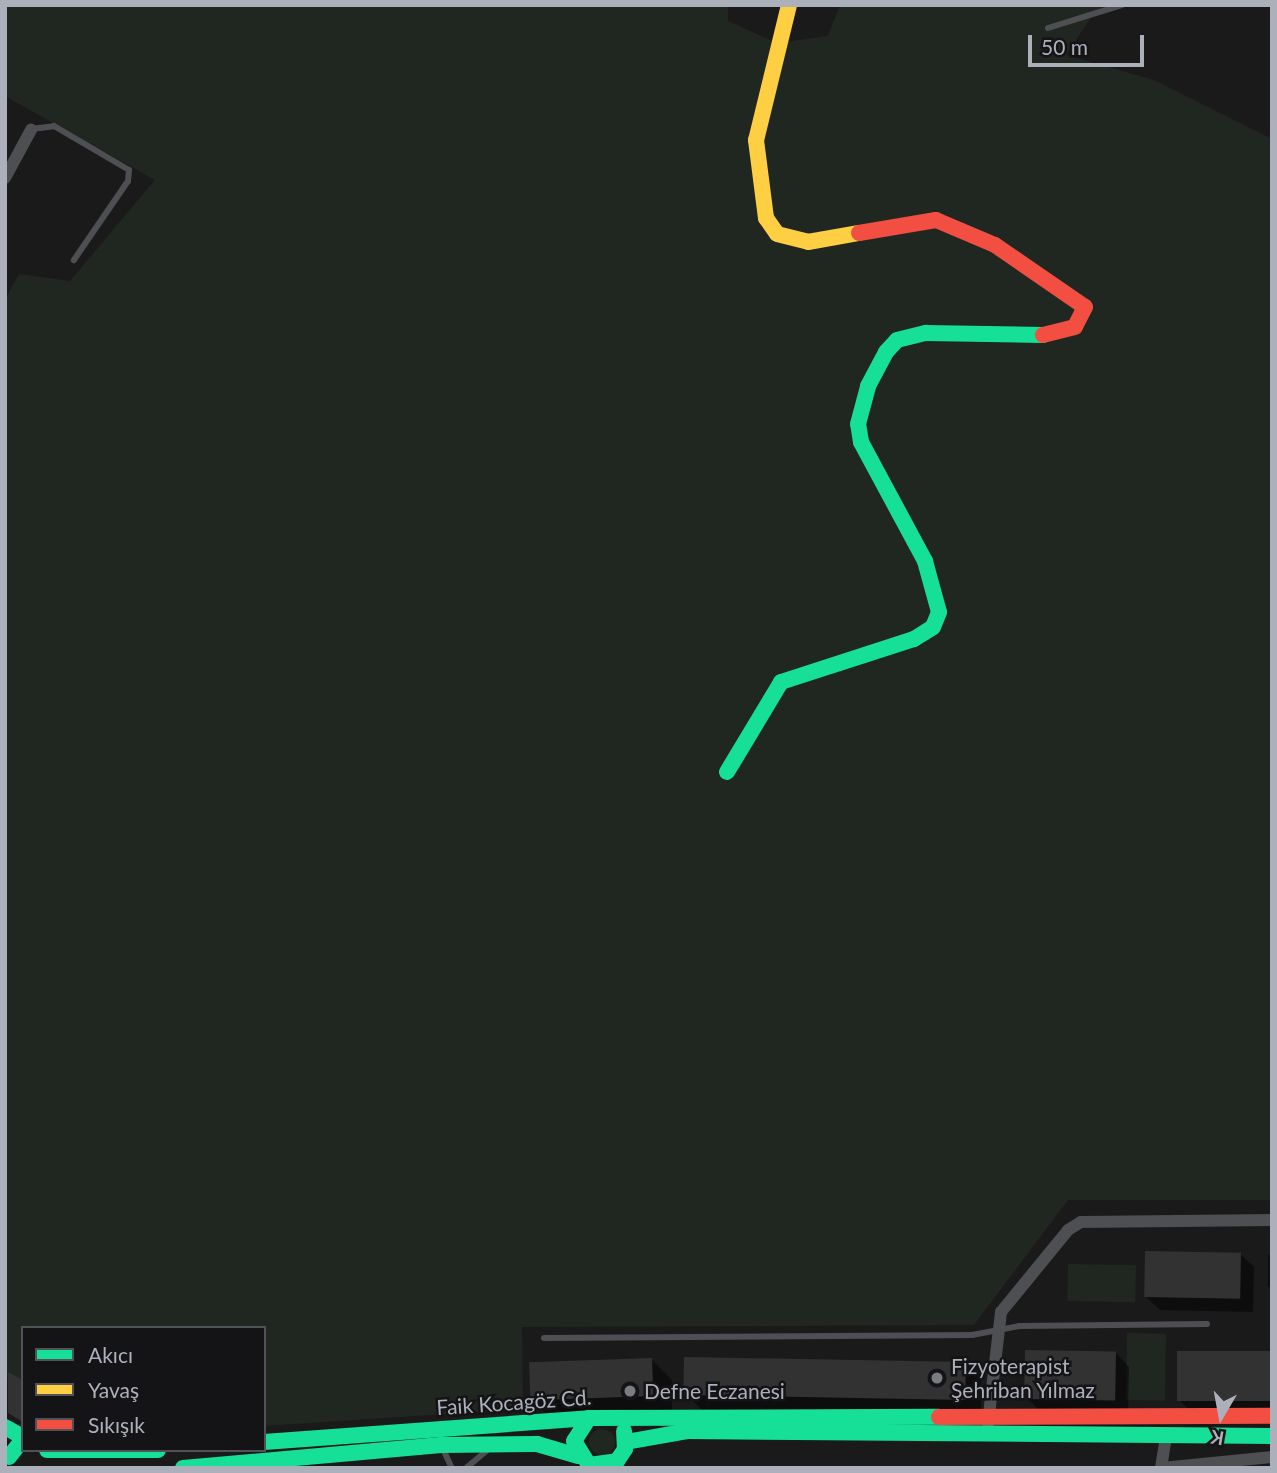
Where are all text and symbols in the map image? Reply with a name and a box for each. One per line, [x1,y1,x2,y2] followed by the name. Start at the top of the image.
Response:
[1032,21,1148,65] scale bar
[1041,34,1088,59] text: 50 m
[21,1326,266,1452] legend
[88,1342,133,1367] text: Akıcı
[951,1353,1096,1403] place label: Fizyoterapist Şehriban Yılmaz
[929,1370,945,1386] marker: Fizyoterapist Şehriban Yılmaz
[88,1377,139,1402] text: Yavaş
[644,1378,785,1404] place label: Defne Eczanesi
[1186,1382,1256,1452] north arrow
[622,1383,638,1399] marker: Defne Eczanesi
[436,1384,592,1420] street label: Faik Kocagöz Cd.
[88,1412,145,1437] text: Sıkışık
[1209,1426,1226,1451] text: K

